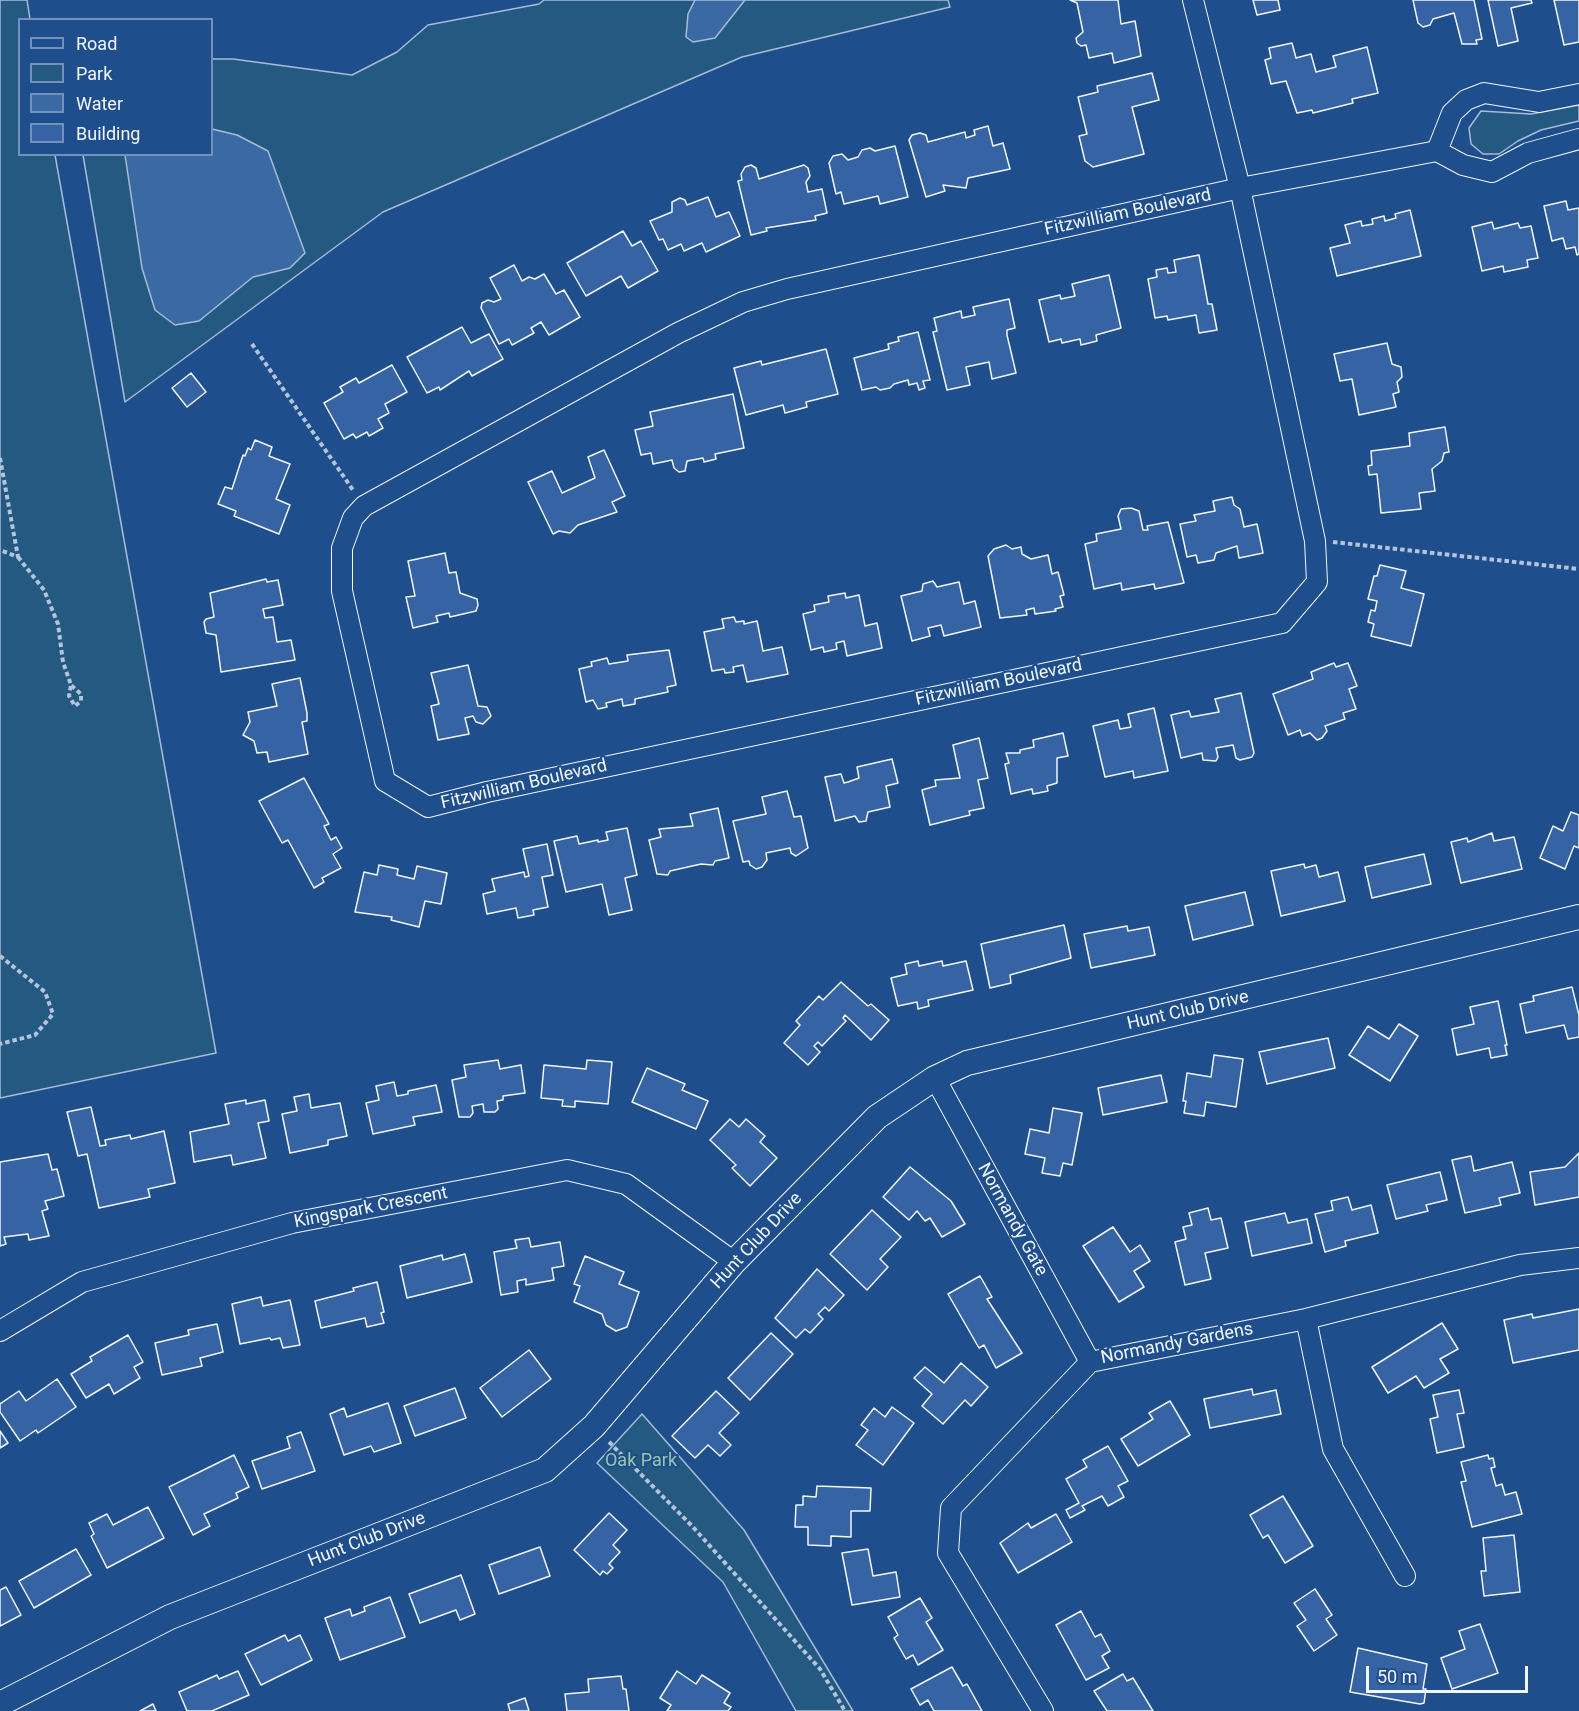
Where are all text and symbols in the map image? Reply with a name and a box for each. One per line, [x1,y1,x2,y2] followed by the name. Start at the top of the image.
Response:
[18,18,213,156] legend
[76,33,117,54] text: Road
[76,63,112,84] text: Park
[76,93,123,114] text: Water
[76,123,140,144] text: Building
[1043,185,1213,241] street label: Fitzwilliam Boulevard
[914,655,1084,711] street label: Fitzwilliam Boulevard
[439,755,609,815] street label: Fitzwilliam Boulevard
[1125,987,1251,1035] street label: Hunt Club Drive
[972,1160,1052,1280] street label: Normandy Gate
[292,1183,450,1233] street label: Kingspark Crescent
[707,1188,807,1294] street label: Hunt Club Drive
[1099,1319,1255,1369] street label: Normandy Gardens
[605,1450,677,1472] park label: Oak Park
[305,1508,429,1572] street label: Hunt Club Drive
[1369,1654,1531,1692] scale bar
[1377,1666,1417,1687] text: 50 m

